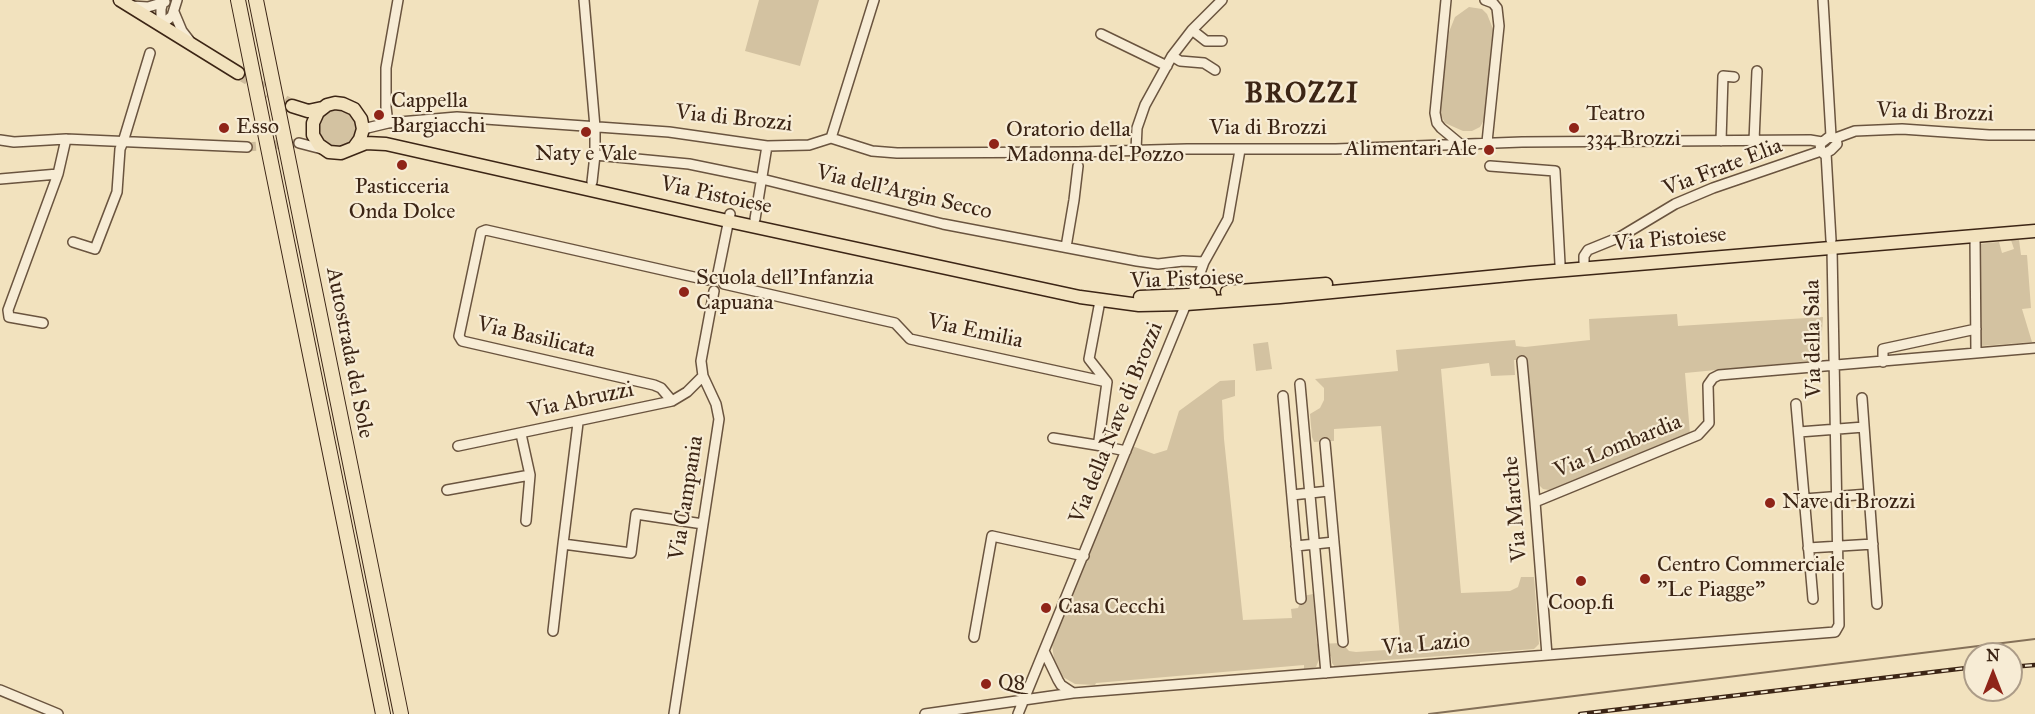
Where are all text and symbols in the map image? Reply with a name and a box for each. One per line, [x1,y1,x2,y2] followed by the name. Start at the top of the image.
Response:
[1245,78,1359,112] district label: BROZZI
[391,89,486,140] place label: Cappella Bargiacchi
[1876,98,1994,128] street label: Via di Brozzi
[674,100,794,138] street label: Via di Brozzi
[1586,102,1681,154] place label: Teatro 334 Brozzi
[372,108,386,122] marker: Cappella Bargiacchi
[236,115,279,141] place label: Esso
[1209,116,1327,142] street label: Via di Brozzi
[1006,118,1184,170] place label: Oratorio della Madonna del Pozzo
[217,121,231,135] marker: Esso
[1567,121,1581,135] marker: Teatro 334 Brozzi
[579,125,593,139] marker: Naty e Vale
[1660,133,1786,203] street label: Via Frate Elia
[987,137,1001,151] marker: Oratorio della Madonna del Pozzo
[1345,137,1477,163] place label: Alimentari Ale
[535,142,637,168] place label: Naty e Vale
[1482,143,1496,157] marker: Alimentari Ale
[395,158,409,172] marker: Pasticceria Onda Dolce
[813,160,995,226] street label: Via dell'Argin Secco
[658,171,774,221] street label: Via Pistoiese
[349,175,455,226] place label: Pasticceria Onda Dolce
[1612,222,1728,258] street label: Via Pistoiese
[319,265,379,441] street label: Autostrada del Sole
[1130,265,1244,295] street label: Via Pistoiese
[696,266,874,318] place label: Scuola dell’Infanzia Capuana
[1800,279,1828,399] street label: Via della Sala
[677,285,691,299] marker: Scuola dell’Infanzia Capuana
[925,309,1025,355] street label: Via Emilia
[474,312,598,364] street label: Via Basilicata
[1064,318,1170,528] street label: Via della Nave di Brozzi
[526,377,636,425] street label: Via Abruzzi
[1550,409,1686,485] street label: Via Lombardia
[664,434,710,562] street label: Via Campania
[1498,455,1534,563] street label: Via Marche
[1782,490,1916,516] place label: Nave di Brozzi
[1763,496,1777,510] marker: Nave di Brozzi
[1657,553,1845,604] place label: Centro Commerciale "Le Piagge"
[1638,572,1652,586] marker: Centro Commerciale "Le Piagge"
[1574,574,1588,588] marker: Coop.fi
[1548,591,1614,617] place label: Coop.fi
[1058,595,1165,621] place label: Casa Cecchi
[1039,601,1053,615] marker: Casa Cecchi
[1381,628,1471,662] street label: Via Lazio
[1963,642,2023,702] north arrow
[1986,646,2000,665] text: N
[998,671,1025,697] place label: Q8
[979,677,993,691] marker: Q8

